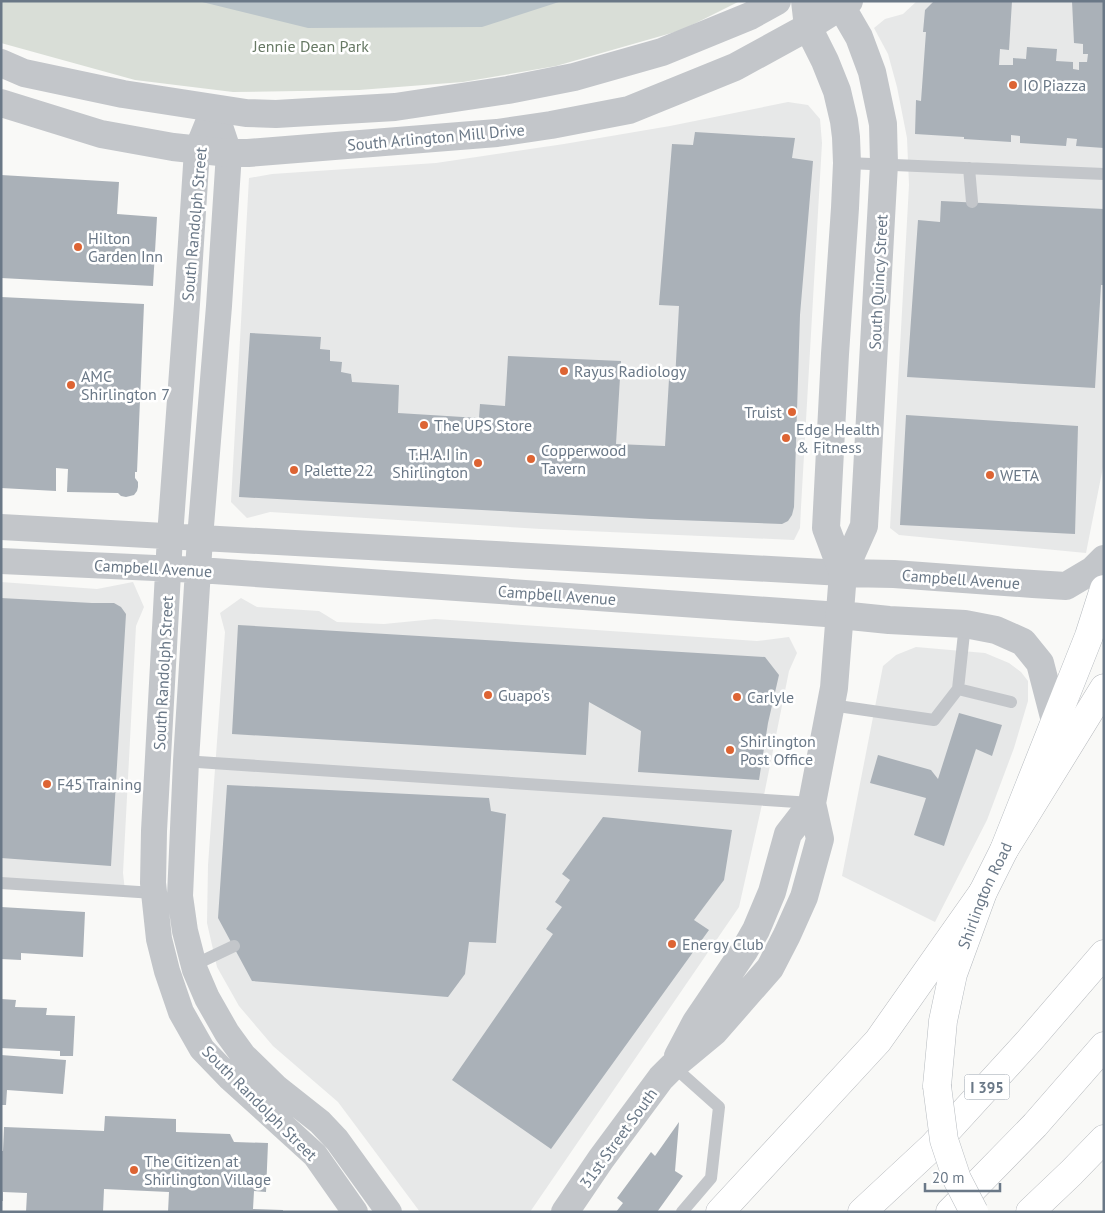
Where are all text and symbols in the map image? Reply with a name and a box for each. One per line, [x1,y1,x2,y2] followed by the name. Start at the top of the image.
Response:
[252,36,369,56] park label: Jennie Dean Park
[1023,75,1086,95] place label: IO Piazza
[1007,79,1019,91] marker: IO Piazza
[346,119,526,155] street label: South Arlington Mill Drive
[177,146,211,302] street label: South Randolph Street
[864,213,892,350] street label: South Quincy Street
[88,228,163,266] place label: Hilton Garden Inn
[72,241,84,253] marker: Hilton Garden Inn
[574,361,687,381] place label: Rayus Radiology
[558,365,570,377] marker: Rayus Radiology
[81,366,170,404] place label: AMC Shirlington 7
[65,379,77,391] marker: AMC Shirlington 7
[744,402,783,422] place label: Truist
[786,406,798,418] marker: Truist
[434,415,532,435] place label: The UPS Store
[418,419,430,431] marker: The UPS Store
[796,419,880,457] place label: Edge Health & Fitness
[780,432,792,444] marker: Edge Health & Fitness
[541,440,626,478] place label: Copperwood Tavern
[392,444,468,482] place label: T.H.A.I in Shirlington
[525,453,537,465] marker: Copperwood Tavern
[472,457,484,469] marker: T.H.A.I in Shirlington
[304,460,374,480] place label: Palette 22
[288,464,300,476] marker: Palette 22
[1000,465,1040,485] place label: WETA
[984,469,996,481] marker: WETA
[93,555,213,581] street label: Campbell Avenue
[901,565,1021,593] street label: Campbell Avenue
[497,581,617,609] street label: Campbell Avenue
[149,595,177,751] street label: South Randolph Street
[498,685,550,705] place label: Guapo's
[747,687,794,707] place label: Carlyle
[482,689,494,701] marker: Guapo's
[731,691,743,703] marker: Carlyle
[740,731,816,769] place label: Shirlington Post Office
[724,744,736,756] marker: Shirlington Post Office
[57,774,142,794] place label: F45 Training
[41,778,53,790] marker: F45 Training
[953,839,1016,952] street label: Shirlington Road
[682,934,764,954] place label: Energy Club
[666,938,678,950] marker: Energy Club
[198,1041,322,1165] street label: South Randolph Street
[964,1074,1010,1100] road number: I 395
[575,1084,661,1192] street label: 31st Street South
[144,1151,271,1189] place label: The Citizen at Shirlington Village
[925,1160,1000,1192] scale bar
[128,1164,140,1176] marker: The Citizen at Shirlington Village
[932,1168,965,1187] text: 20 m

